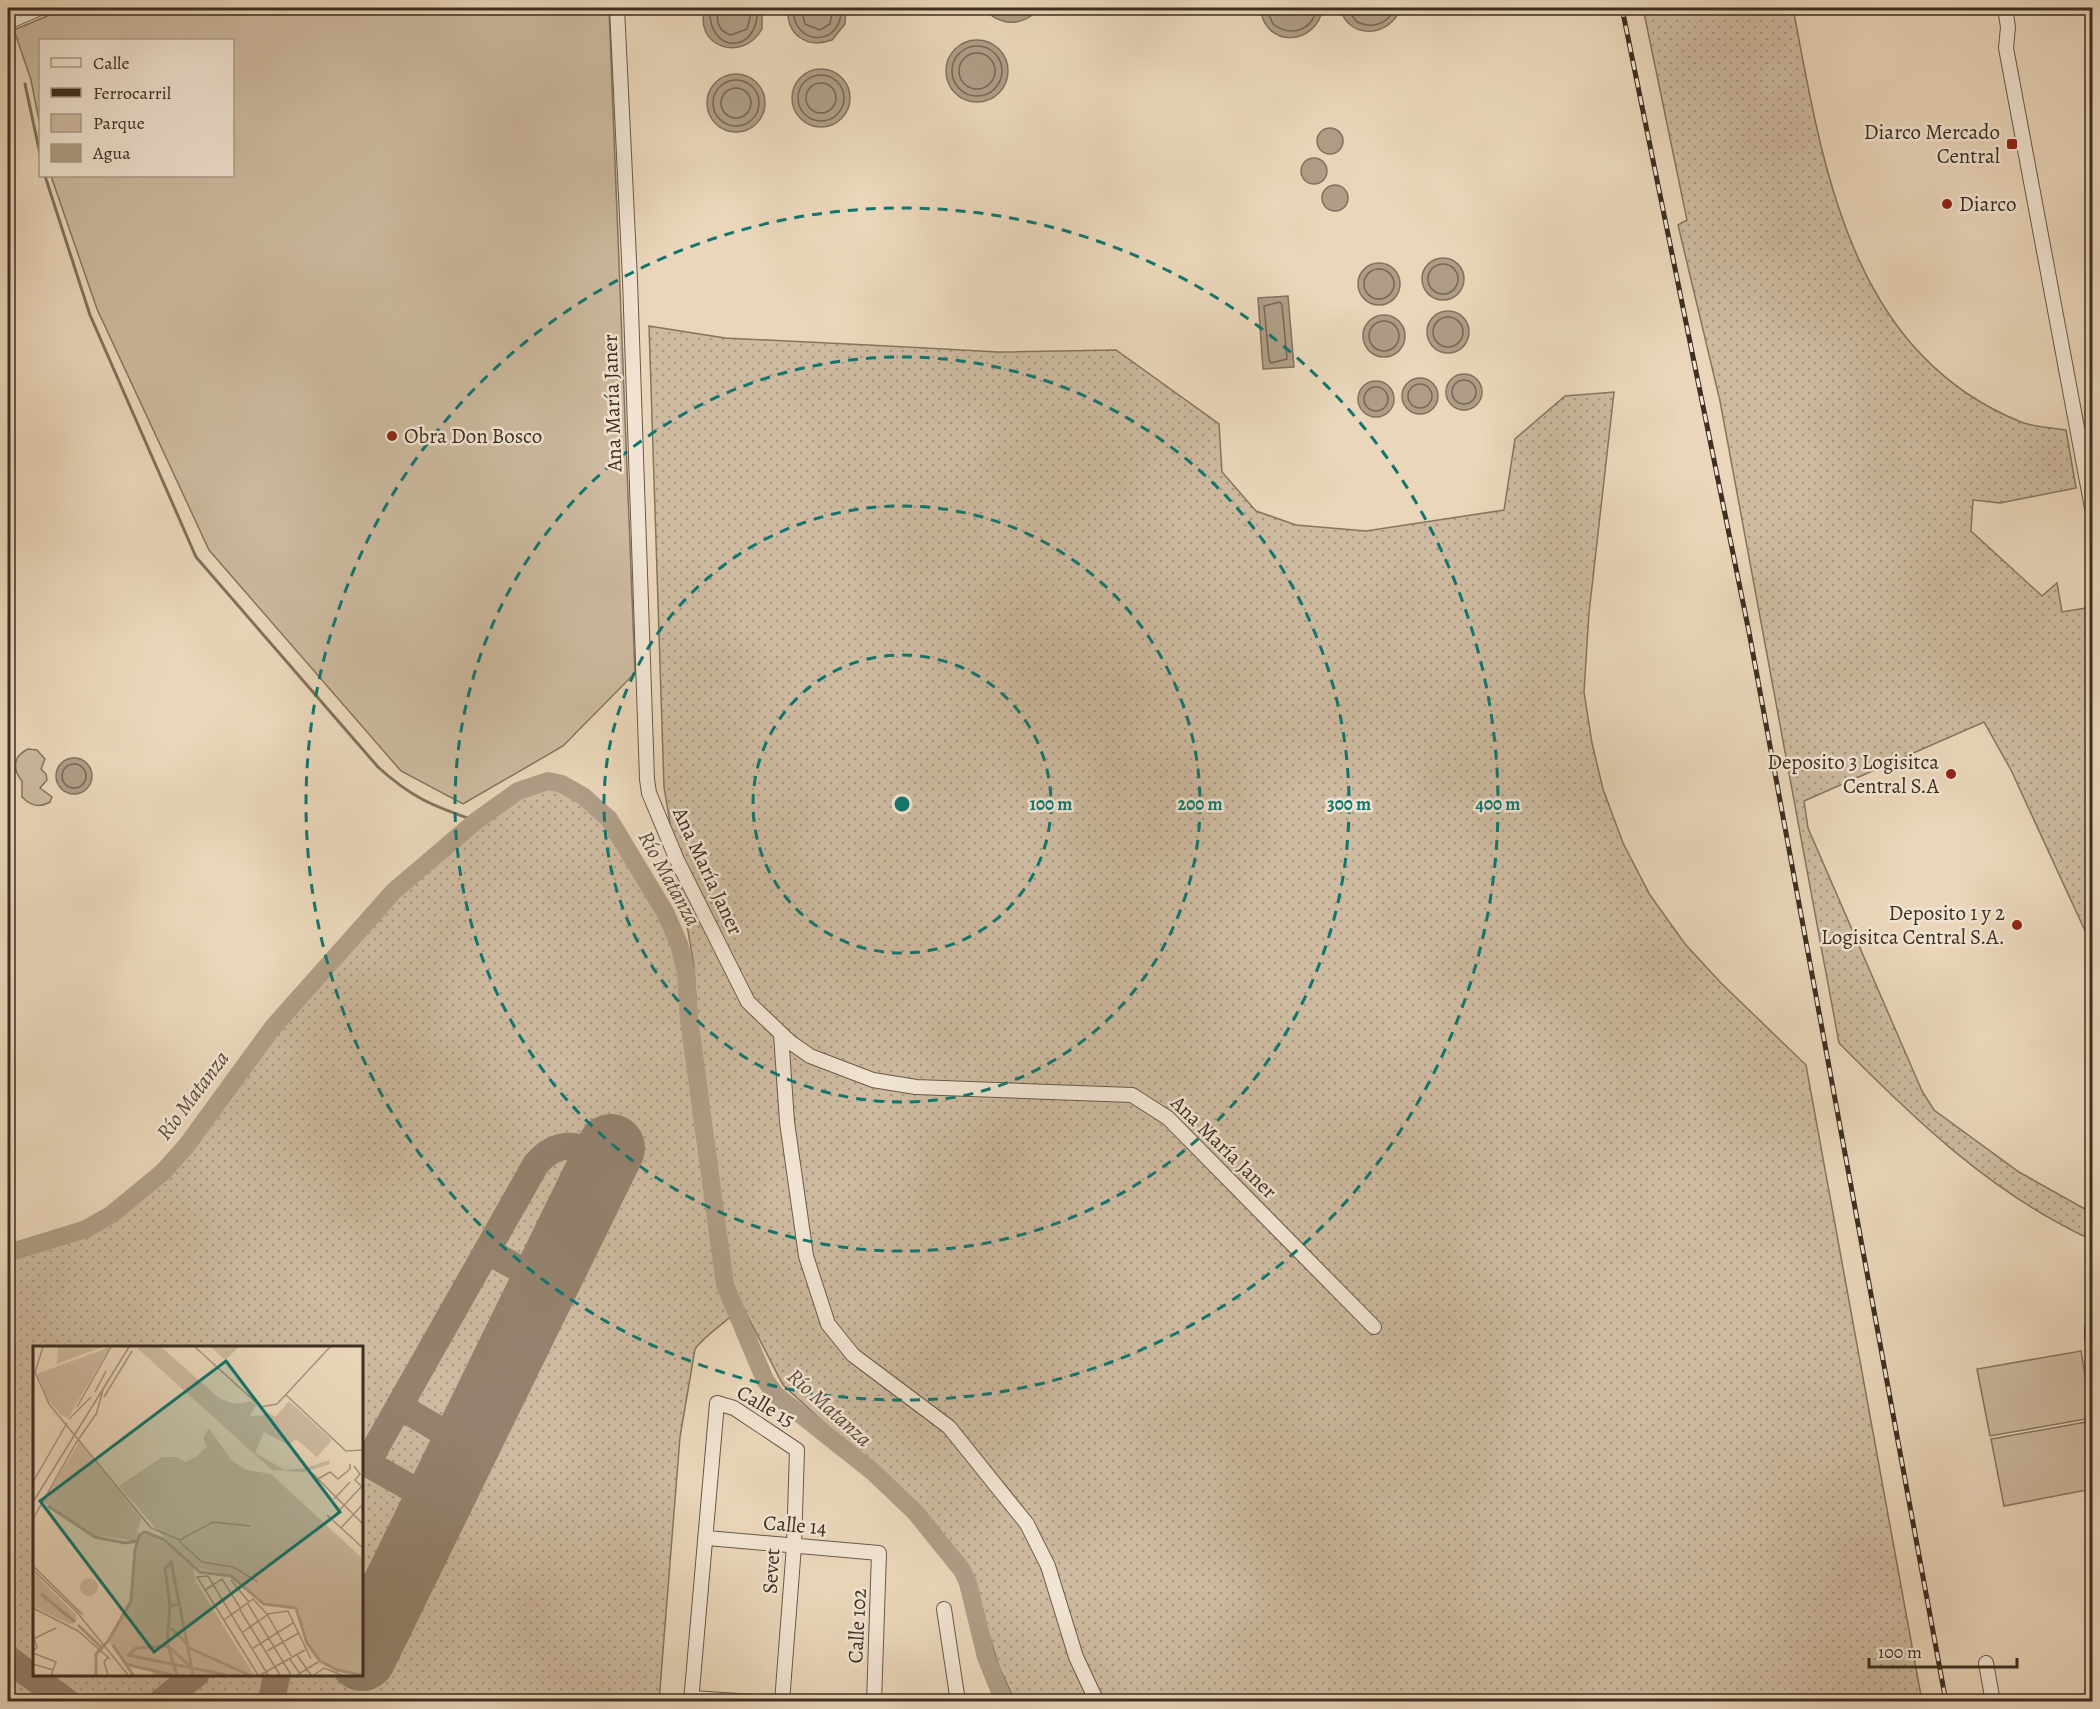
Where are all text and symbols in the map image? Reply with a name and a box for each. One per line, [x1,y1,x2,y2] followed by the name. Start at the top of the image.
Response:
[39,39,234,177] legend
[93,51,130,75] text: Calle
[93,81,172,105] text: Ferrocarril
[93,111,145,135] text: Parque
[1864,118,2000,170] place label: Diarco Mercado Central
[2005,137,2019,151] marker: Diarco Mercado Central
[92,141,131,165] text: Agua
[1959,190,2016,218] place label: Diarco
[1940,197,1954,211] marker: Diarco
[596,334,628,473] street label: Ana María Janer
[404,422,542,450] place label: Obra Don Bosco
[385,429,399,443] marker: Obra Don Bosco
[1767,748,1940,800] place label: Deposito 3 Logisitca Central S.A
[1944,767,1958,781] marker: Deposito 3 Logisitca Central S.A
[1030,792,1072,816] text: 100 m
[1177,792,1223,816] text: 200 m
[1327,792,1371,816] text: 300 m
[1476,792,1520,816] text: 400 m
[892,794,912,814] centre of rings
[666,802,750,939] street label: Ana María Janer
[631,825,708,932] water label: Río Matanza
[1821,899,2005,951] place label: Deposito 1 y 2 Logisitca Central S.A.
[2010,918,2024,932] marker: Deposito 1 y 2 Logisitca Central S.A.
[149,1045,236,1146] water label: Río Matanza
[1164,1088,1283,1205] street label: Ana María Janer
[33,1346,363,1676] inset map
[780,1362,878,1454] water label: Río Matanza
[732,1378,800,1434] street label: Calle 15
[762,1508,828,1542] street label: Calle 14
[755,1547,787,1595] street label: Sevet
[841,1588,873,1664] street label: Calle 102
[1869,1631,2018,1669] scale bar
[1878,1640,1922,1664] text: 100 m

